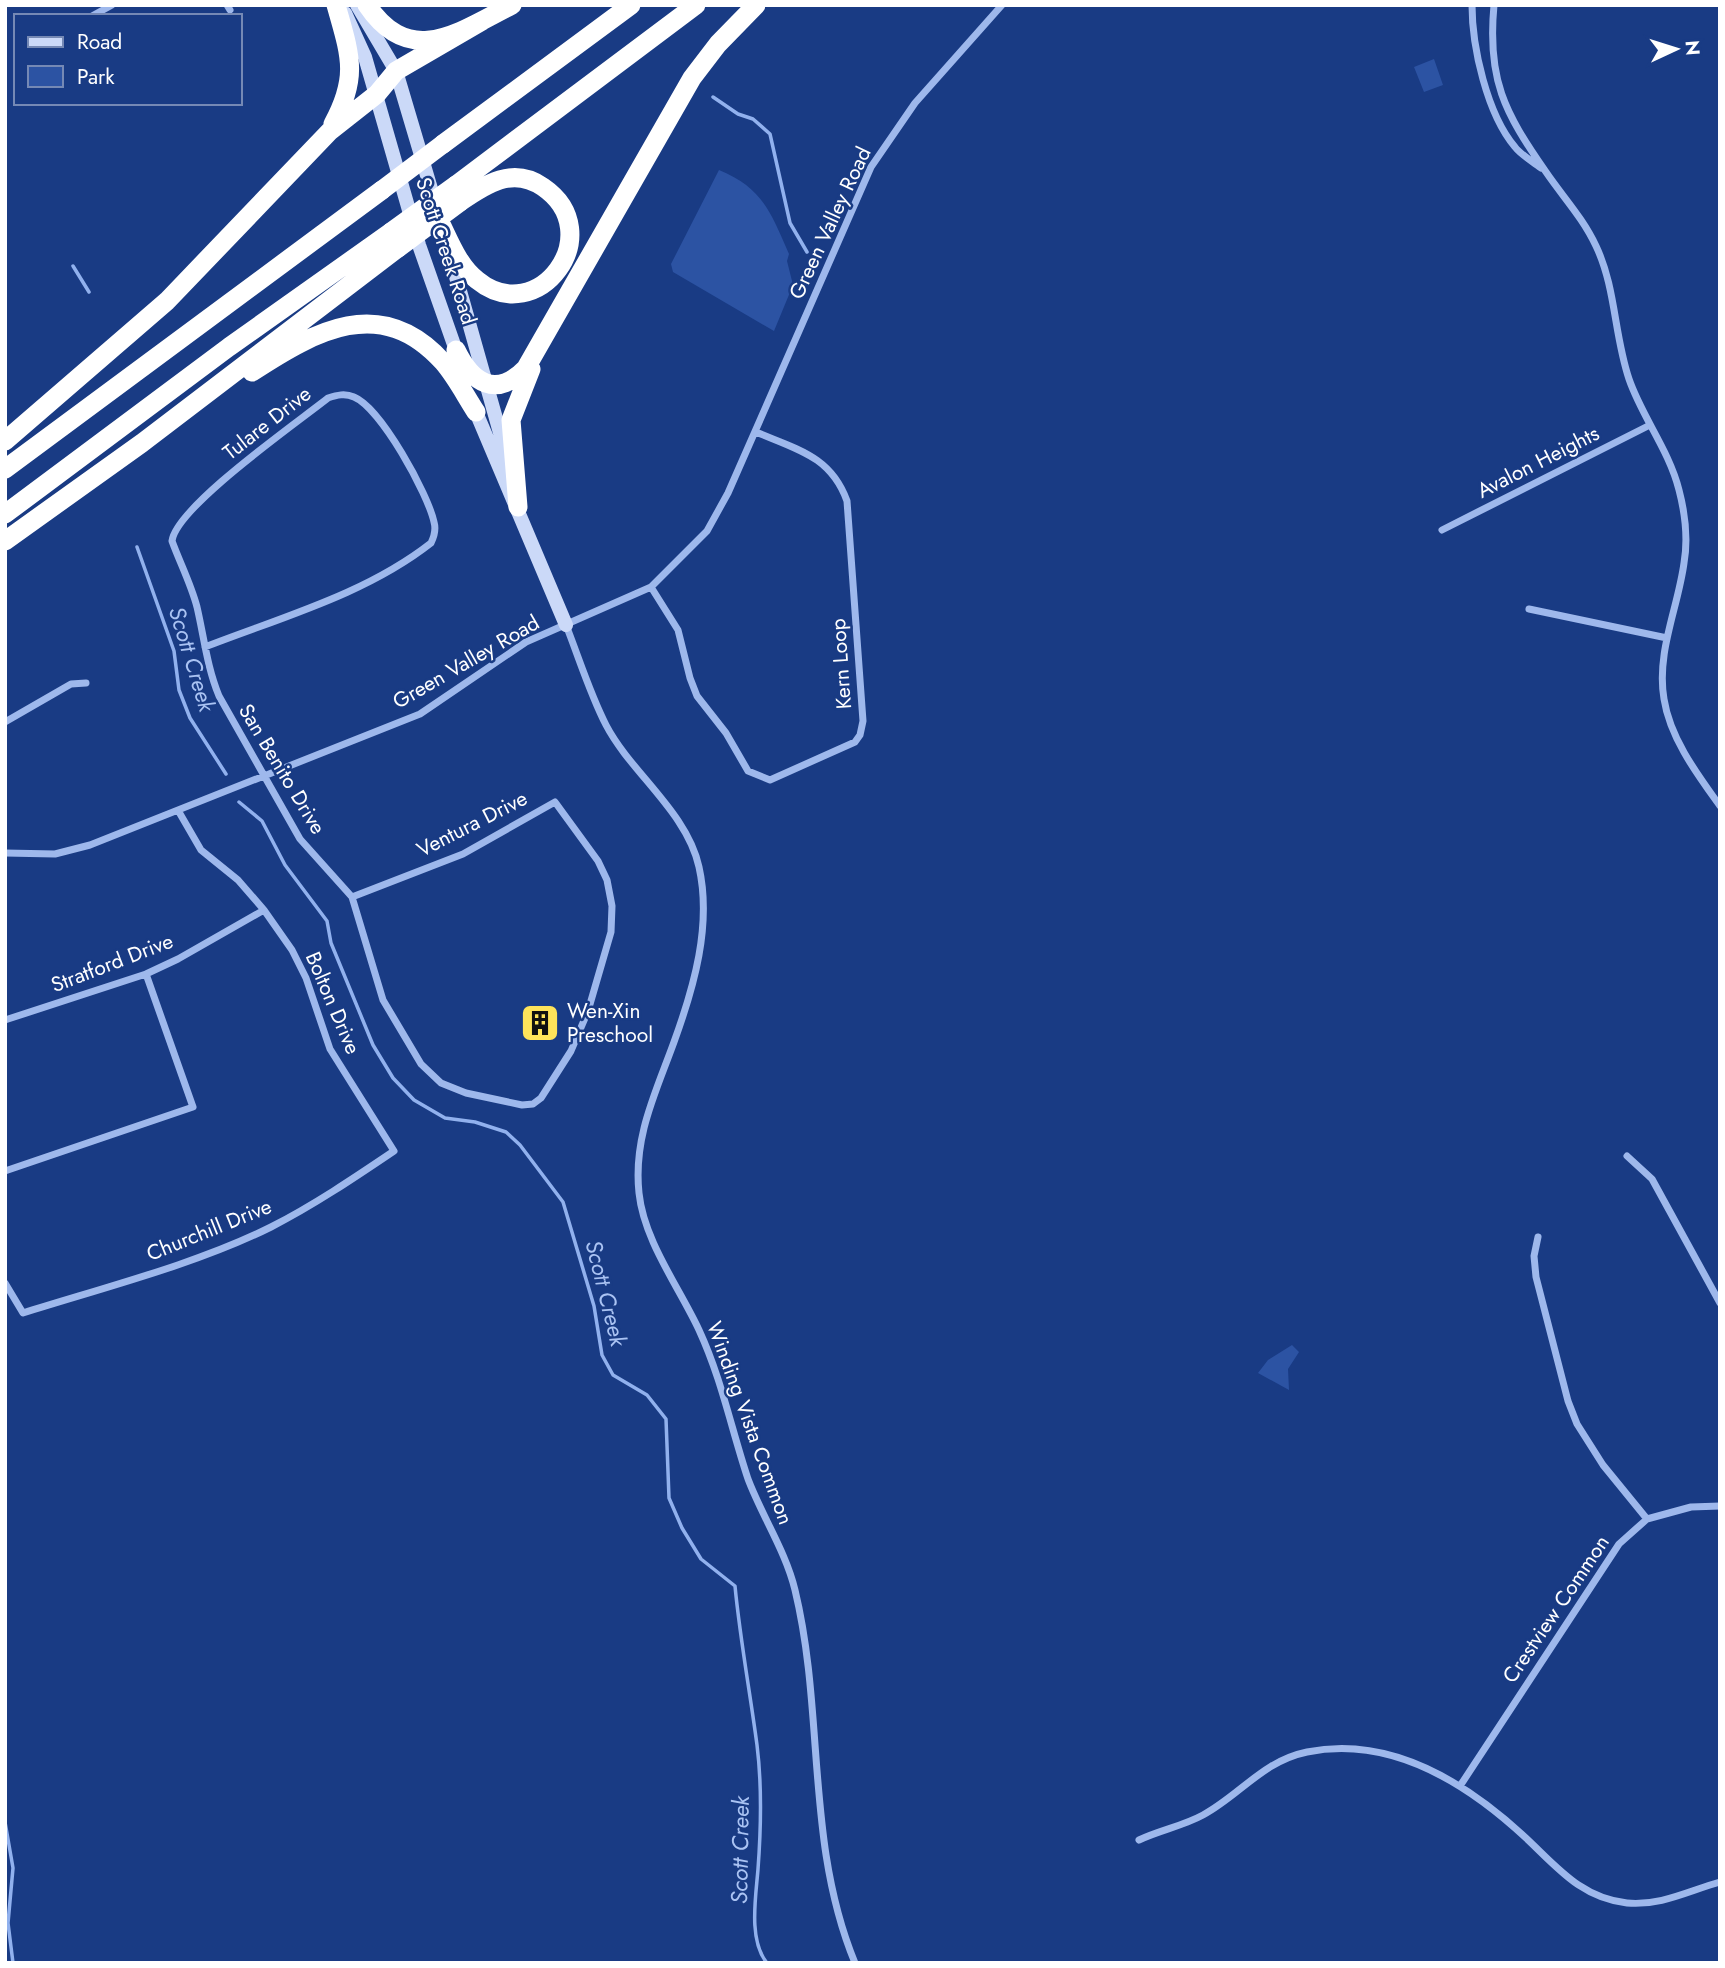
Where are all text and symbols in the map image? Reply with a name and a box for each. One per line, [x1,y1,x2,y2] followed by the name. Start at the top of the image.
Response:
[14,14,242,105] legend
[1641,14,1711,84] north arrow
[77,27,122,57] text: Road
[1678,39,1706,56] text: N
[77,62,115,92] text: Park
[782,142,878,304] street label: Green Valley Road
[408,174,484,328] street label: Scott Creek Road
[216,379,318,467] street label: Tulare Drive
[1472,418,1604,506] street label: Avalon Heights
[160,602,224,717] water label: Scott Creek
[387,608,545,716] street label: Green Valley Road
[823,618,859,710] street label: Kern Loop
[231,698,333,840] street label: San Benito Drive
[412,783,533,865] street label: Ventura Drive
[47,926,178,1000] street label: Stratford Drive
[298,947,368,1059] street label: Bolton Drive
[567,996,653,1050] place label: Wen-Xin Preschool
[519,1002,561,1044] building icon: Wen-Xin Preschool
[142,1191,276,1269] street label: Churchill Drive
[576,1236,636,1351] water label: Scott Creek
[699,1317,801,1529] street label: Winding Vista Common
[1495,1529,1617,1689] street label: Crestview Common
[722,1794,758,1904] water label: Scott Creek

